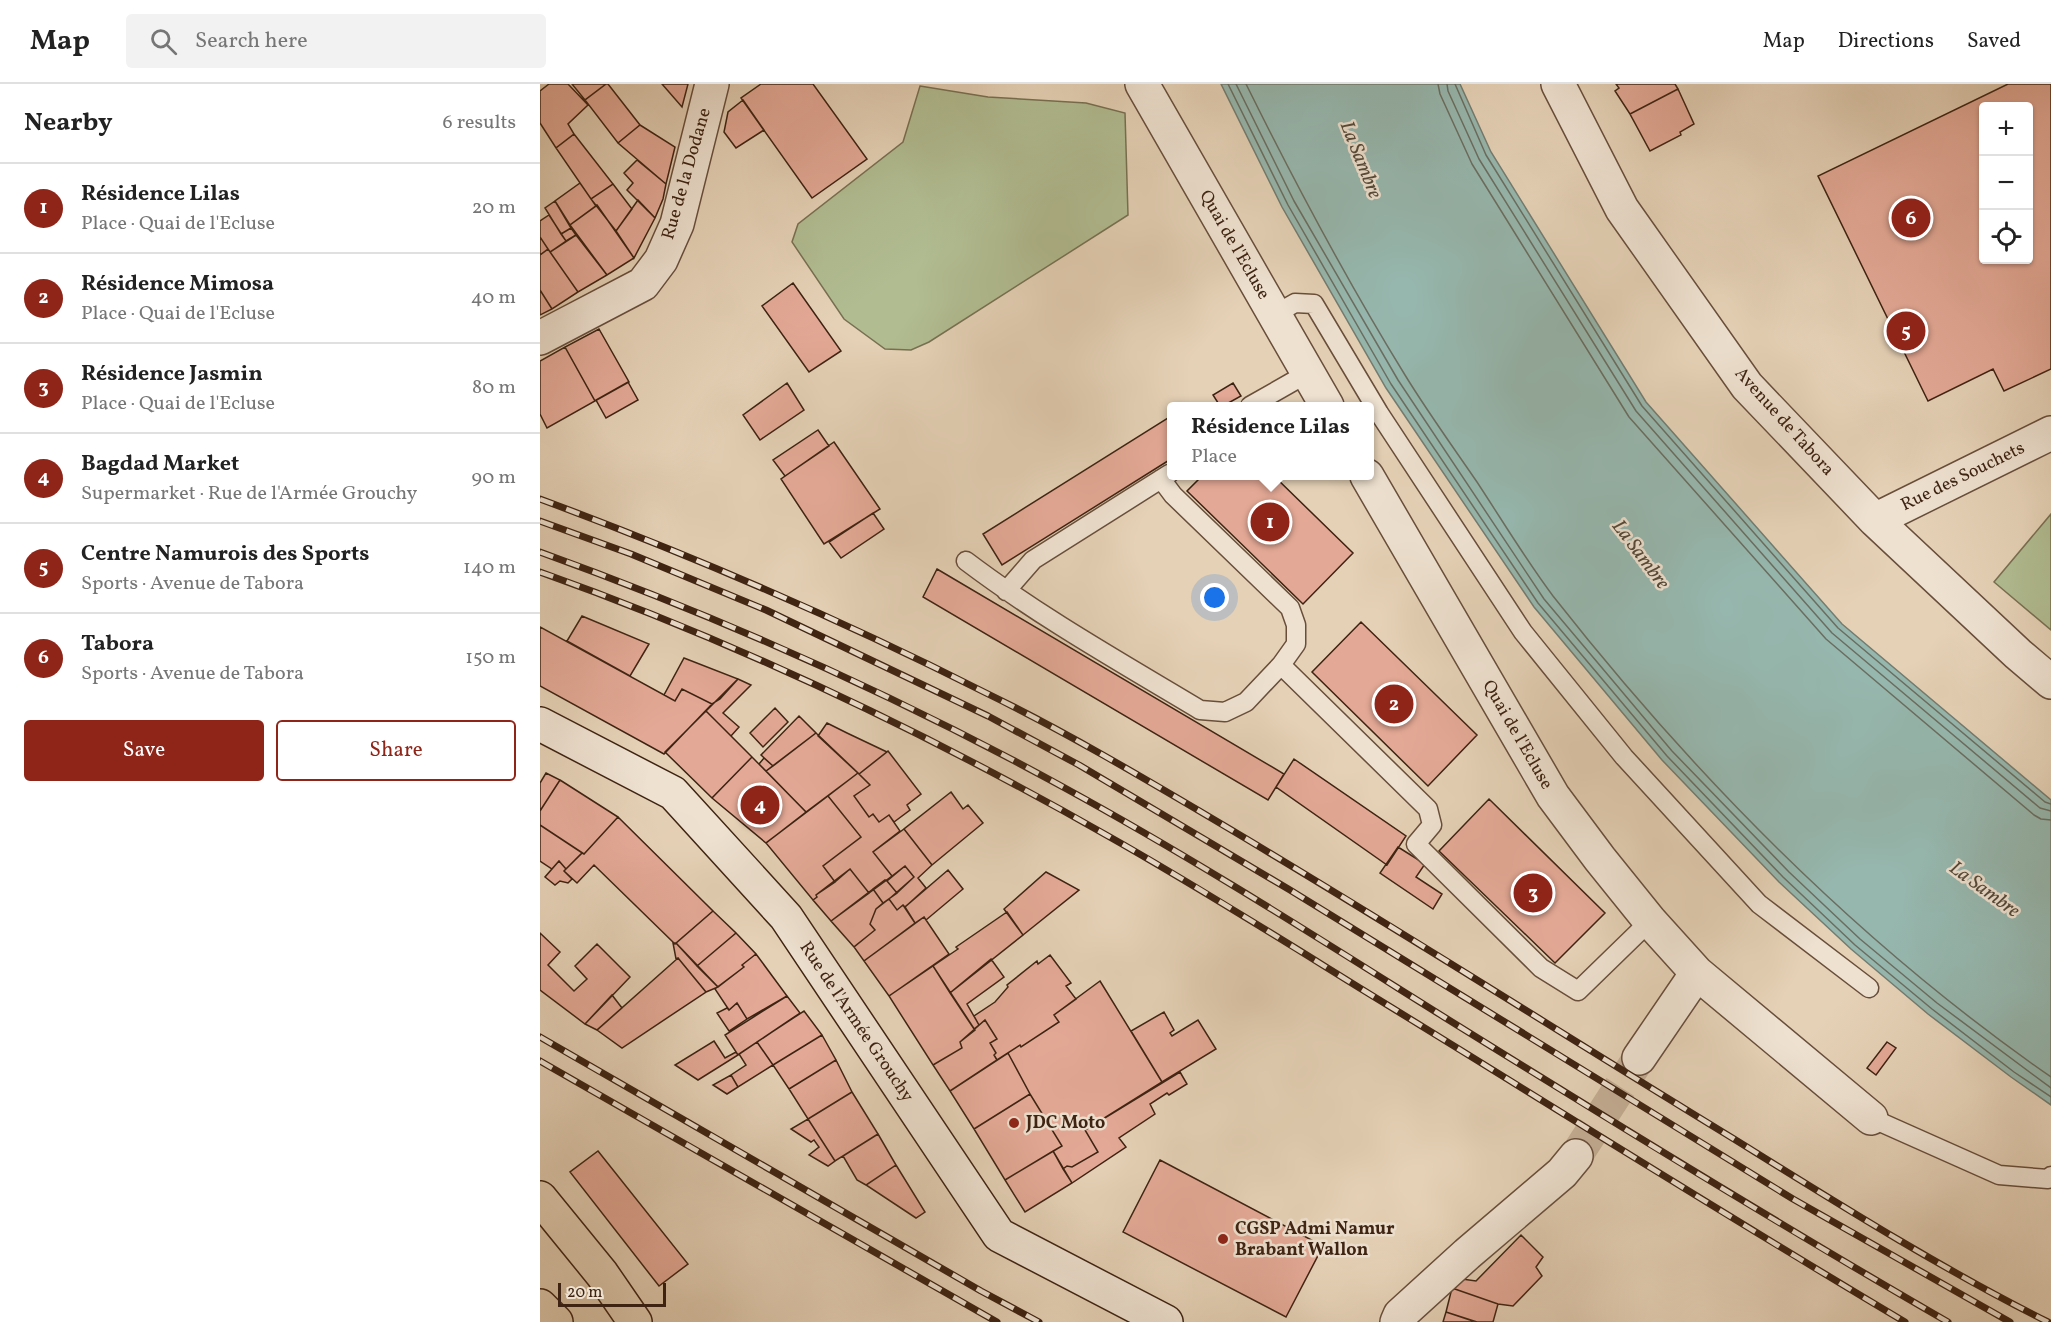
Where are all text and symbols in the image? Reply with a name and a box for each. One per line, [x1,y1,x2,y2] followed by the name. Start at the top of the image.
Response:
[126,14,546,68] search box
[30,22,90,61] text: Map
[147,25,180,58] icon: search
[195,26,308,57] text: Search here
[1763,27,1805,56] text: Map
[1838,27,1934,56] text: Directions
[1967,27,2021,56] text: Saved
[1979,102,2033,264] map controls
[1979,102,2033,156] button: +
[24,105,113,141] text: Nearby
[656,105,718,243] street label: Rue de la Dodane
[443,109,516,137] text: 6 results
[1332,117,1388,203] water label: La Sambre
[1979,156,2033,210] button: −
[81,179,240,210] text: Résidence Lilas
[1193,186,1275,304] street label: Quai de l'Ecluse
[39,194,48,222] text: 1
[472,194,516,222] text: 20 m
[1892,196,1930,240] pin: 6
[81,210,275,238] text: Place · Quai de l'Ecluse
[1979,210,2033,264] button: locate
[81,269,274,300] text: Résidence Mimosa
[38,284,49,312] text: 2
[471,284,516,312] text: 40 m
[81,300,275,328] text: Place · Quai de l'Ecluse
[1886,308,1926,354] pin: 5
[81,359,263,390] text: Résidence Jasmin
[1728,362,1840,482] street label: Avenue de Tabora
[38,374,49,402] text: 3
[472,374,516,402] text: 80 m
[81,390,275,418] text: Place · Quai de l'Ecluse
[1167,402,1374,480] popup
[1191,412,1350,443] text: Résidence Lilas
[1897,436,2029,518] street label: Rue des Souchets
[1191,443,1237,471] text: Place
[81,449,239,480] text: Bagdad Market
[37,464,50,492] text: 4
[472,464,516,492] text: 90 m
[81,480,417,508] text: Supermarket · Rue de l'Armée Grouchy
[1250,500,1290,544] pin: 1
[1604,514,1676,596] water label: La Sambre
[81,539,369,570] text: Centre Namurois des Sports
[39,554,48,582] text: 5
[463,554,516,582] text: 140 m
[81,570,304,598] text: Sports · Avenue de Tabora
[1200,583,1229,612] your location
[81,629,154,660] text: Tabora
[38,644,49,672] text: 6
[465,644,516,672] text: 150 m
[81,660,304,688] text: Sports · Avenue de Tabora
[1476,676,1558,794] street label: Quai de l'Ecluse
[1374,682,1414,726] pin: 2
[24,720,264,781] button: Save
[276,720,516,781] button: Share
[740,782,780,828] pin: 4
[1943,855,2026,926] water label: La Sambre
[1514,870,1552,916] pin: 3
[793,937,919,1107] street label: Rue de l'Armée Grouchy
[1025,1111,1105,1136] place label: JDC Moto
[1007,1116,1021,1130] marker: JDC Moto
[1235,1217,1395,1263] place label: CGSP Admi Namur Brabant Wallon
[1216,1232,1230,1246] marker: CGSP Admi Namur Brabant Wallon
[558,1280,666,1308] scale bar
[567,1282,602,1304] text: 20 m

